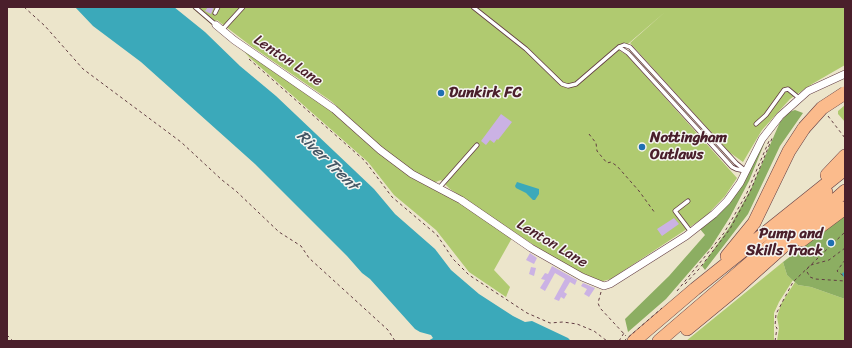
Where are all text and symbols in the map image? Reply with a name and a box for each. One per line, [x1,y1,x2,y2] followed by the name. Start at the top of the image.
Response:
[250,31,326,91] street label: Lenton Lane
[449,84,522,102] place label: Dunkirk FC
[436,88,446,98] marker: Dunkirk FC
[292,127,362,195] water label: River Trent
[650,129,727,164] place label: Nottingham Outlaws
[637,142,647,152] marker: Nottingham Outlaws
[513,216,591,272] street label: Lenton Lane
[746,225,823,260] place label: Pump and Skills Track
[826,238,836,248] marker: Pump and Skills Track

